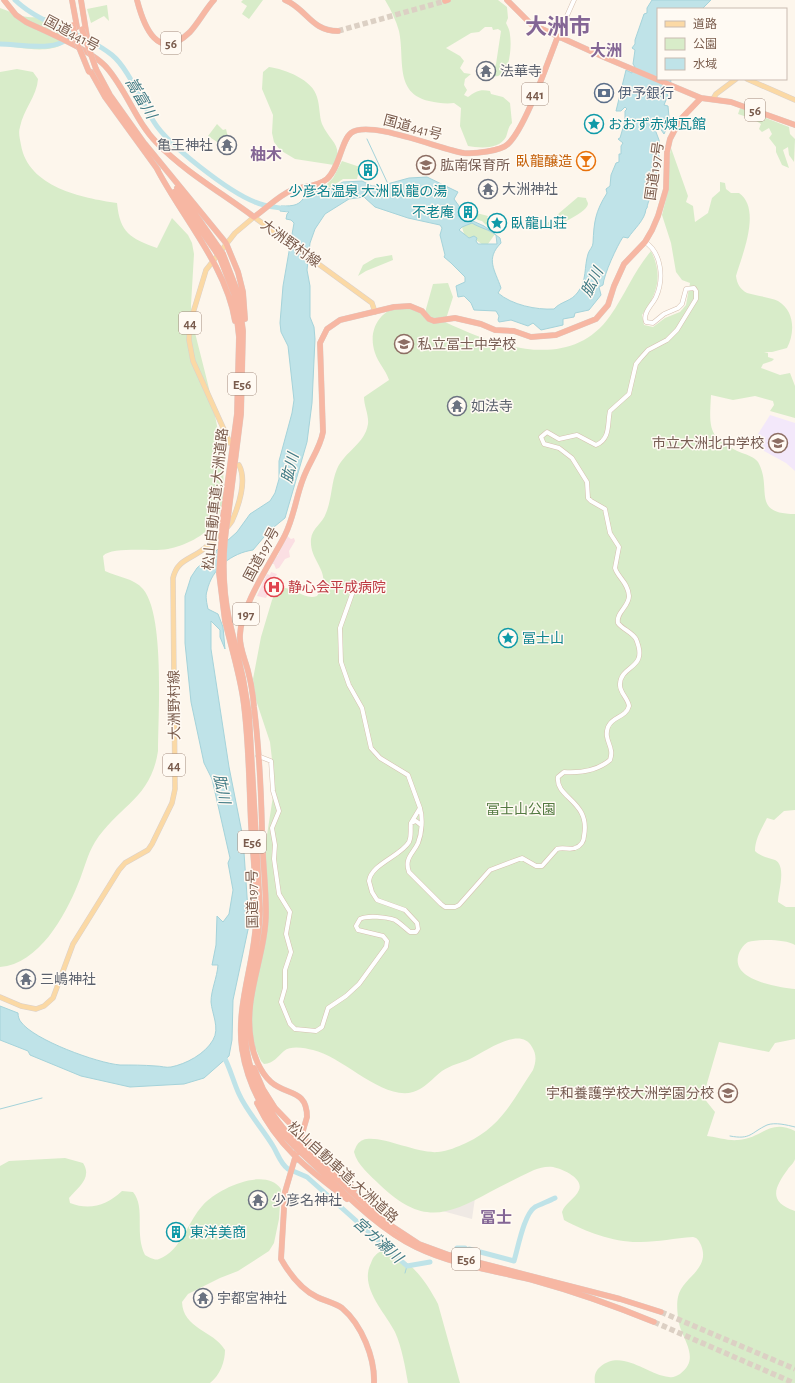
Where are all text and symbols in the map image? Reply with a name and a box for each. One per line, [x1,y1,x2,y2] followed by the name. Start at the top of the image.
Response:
[657,8,787,80] legend
[42,13,102,54] street label: 国道441号
[525,15,591,38] district label: 大洲市
[693,17,717,30] text: 道路
[161,32,181,54] road number: 56
[693,38,717,50] text: 公園
[590,42,622,59] district label: 大洲
[693,58,717,70] text: 水域
[475,60,497,82] temple icon: 法華寺
[500,64,542,79] place label: 法華寺
[123,75,160,123] water label: 嵩富川
[593,82,615,104] bank icon: 伊予銀行
[522,83,548,105] road number: 441
[618,86,674,101] place label: 伊予銀行
[745,99,765,121] road number: 56
[382,112,444,143] street label: 国道441号
[583,113,605,135] place icon: おおず赤煉瓦館
[608,117,706,132] place label: おおず赤煉瓦館
[216,134,238,156] temple icon: 亀王神社
[157,138,213,153] place label: 亀王神社
[643,141,666,201] street label: 国道197号
[250,145,282,163] district label: 柚木
[575,150,597,172] bar icon: 臥龍醸造
[415,154,437,176] school or university icon: 肱南保育所
[516,154,572,169] place label: 臥龍醸造
[440,157,510,173] place label: 肱南保育所
[357,159,379,181] building icon: 少彦名温泉 大洲 臥龍の湯
[477,178,499,200] temple icon: 大洲神社
[502,181,558,197] place label: 大洲神社
[289,183,447,199] place label: 少彦名温泉 大洲 臥龍の湯
[457,201,479,223] building icon: 不老庵
[412,205,454,220] place label: 不老庵
[486,212,508,234] place icon: 臥龍山荘
[258,216,324,270] street label: 大洲野村線
[511,216,567,231] place label: 臥龍山荘
[578,263,607,299] water label: 肱川
[179,312,201,334] road number: 44
[393,333,415,355] school or university icon: 私立冨士中学校
[418,337,516,352] place label: 私立冨士中学校
[228,373,256,395] road number: E56
[446,395,468,417] temple icon: 如法寺
[471,399,513,414] place label: 如法寺
[200,427,230,571] street label: 松山自動車道;大洲道路
[767,432,789,454] school or university icon: 市立大洲北中学校
[652,435,764,451] place label: 市立大洲北中学校
[279,450,302,484] water label: 肱川
[241,525,282,584] street label: 国道197号
[263,576,285,598] hospital icon: 静心会平成病院
[288,579,386,595] place label: 静心会平成病院
[233,603,259,625] road number: 197
[497,627,519,649] place icon: 冨士山
[522,631,564,646] place label: 冨士山
[165,670,183,740] street label: 大洲野村線
[163,754,185,776] road number: 44
[211,773,233,807] water label: 肱川
[486,802,556,817] park label: 冨士山公園
[238,831,266,853] road number: E56
[244,869,261,929] street label: 国道197号
[15,968,37,990] temple icon: 三嶋神社
[40,971,96,987] place label: 三嶋神社
[717,1082,739,1104] school or university icon: 宇和養護学校大洲学園分校
[546,1085,714,1101] place label: 宇和養護学校大洲学園分校
[284,1118,402,1226] street label: 松山自動車道;大洲道路
[247,1189,269,1211] temple icon: 少彦名神社
[272,1193,342,1208] place label: 少彦名神社
[480,1209,512,1226] district label: 冨士
[350,1214,407,1267] water label: 宮ガ瀬川
[165,1221,187,1243] building icon: 東洋美商
[190,1225,246,1240] place label: 東洋美商
[452,1248,480,1270] road number: E56
[192,1287,214,1309] temple icon: 宇都宮神社
[217,1291,287,1306] place label: 宇都宮神社

